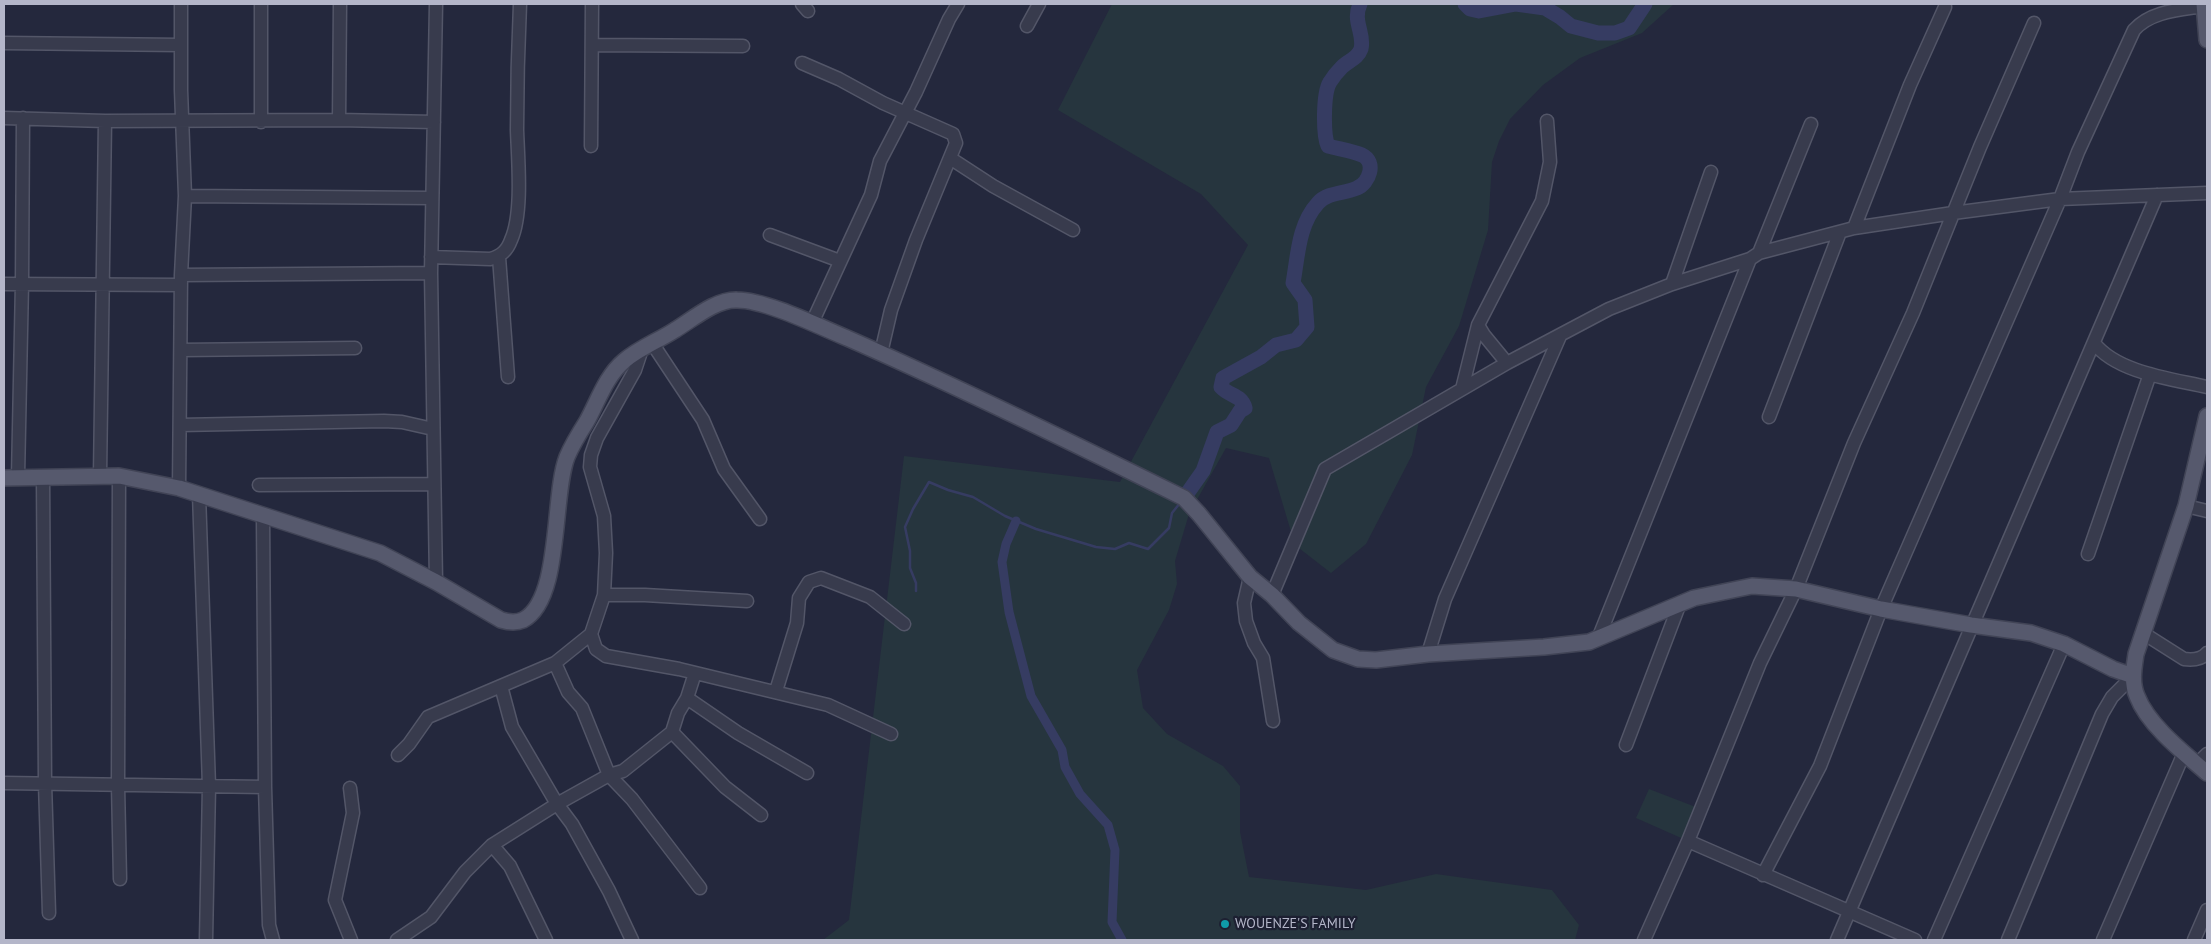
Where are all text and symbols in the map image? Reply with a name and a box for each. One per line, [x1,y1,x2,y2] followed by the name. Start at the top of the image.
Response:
[1235,916,1355,932] place label: WOUENZE'S FAMILY
[1219,918,1231,930] marker: WOUENZE'S FAMILY

